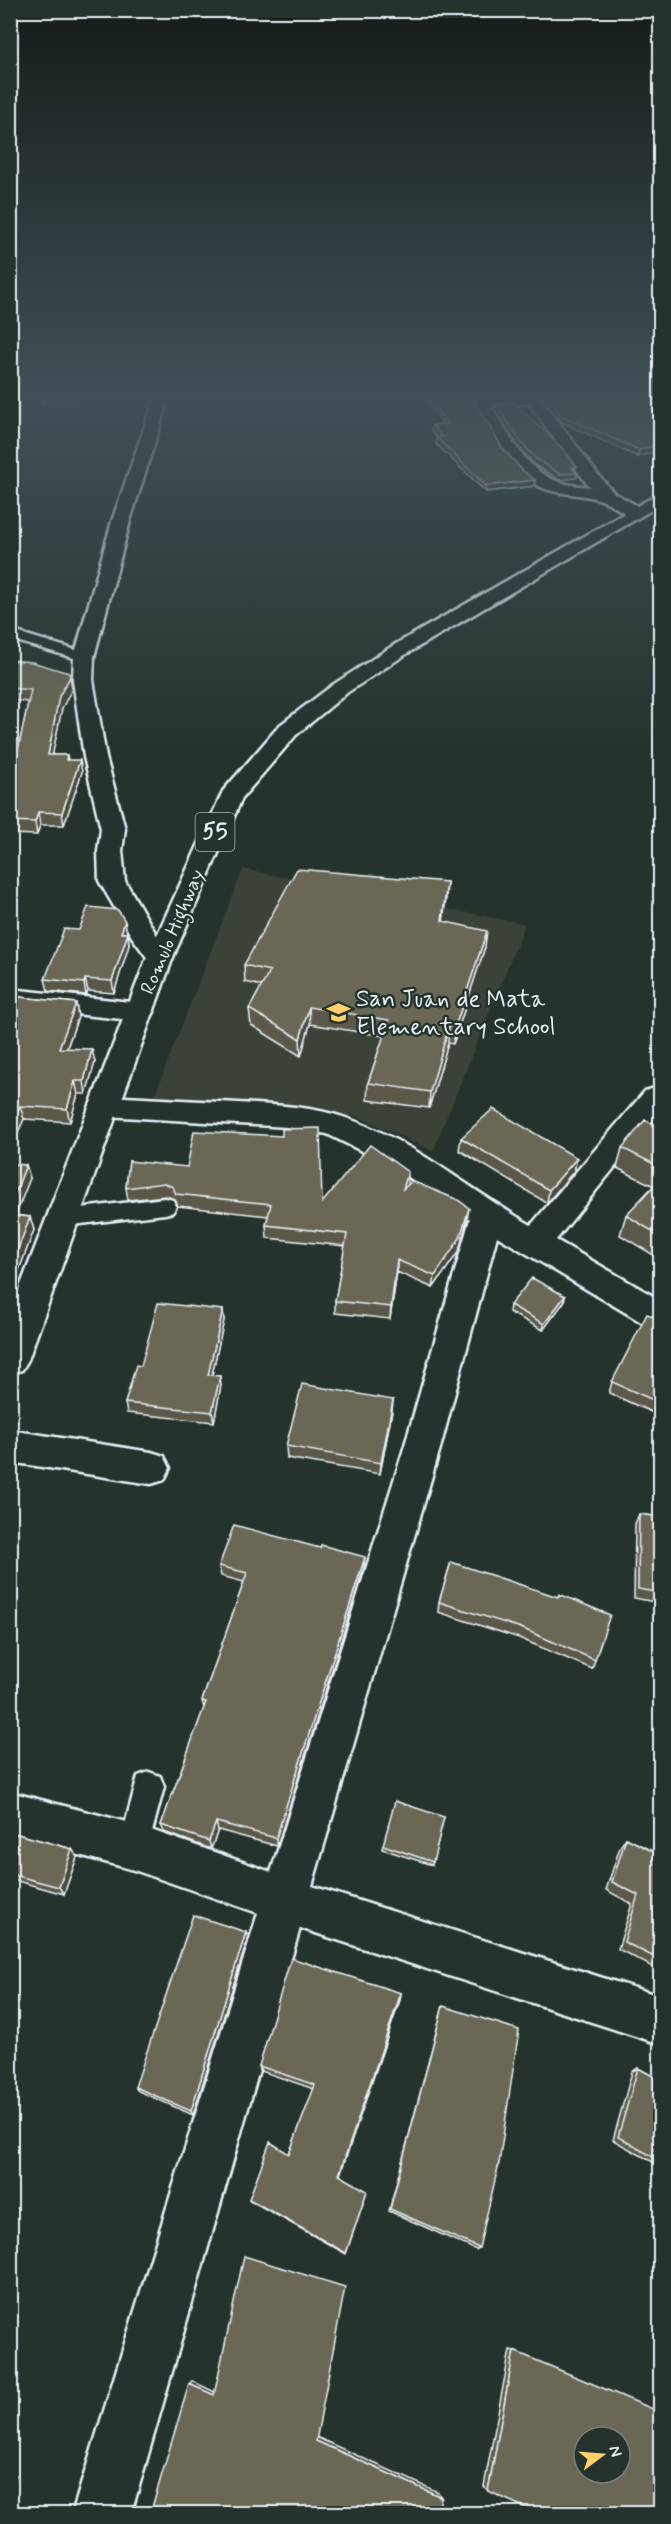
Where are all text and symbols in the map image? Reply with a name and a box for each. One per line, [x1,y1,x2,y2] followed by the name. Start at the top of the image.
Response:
[196,813,234,851] road number: 55
[135,865,213,999] street label: Romulo Highway
[356,984,555,1043] place label: San Juan de Mata Elementary School
[325,1000,351,1026] school or university icon: San Juan de Mata Elementary School
[572,2425,632,2485] north arrow
[603,2443,627,2459] text: N

